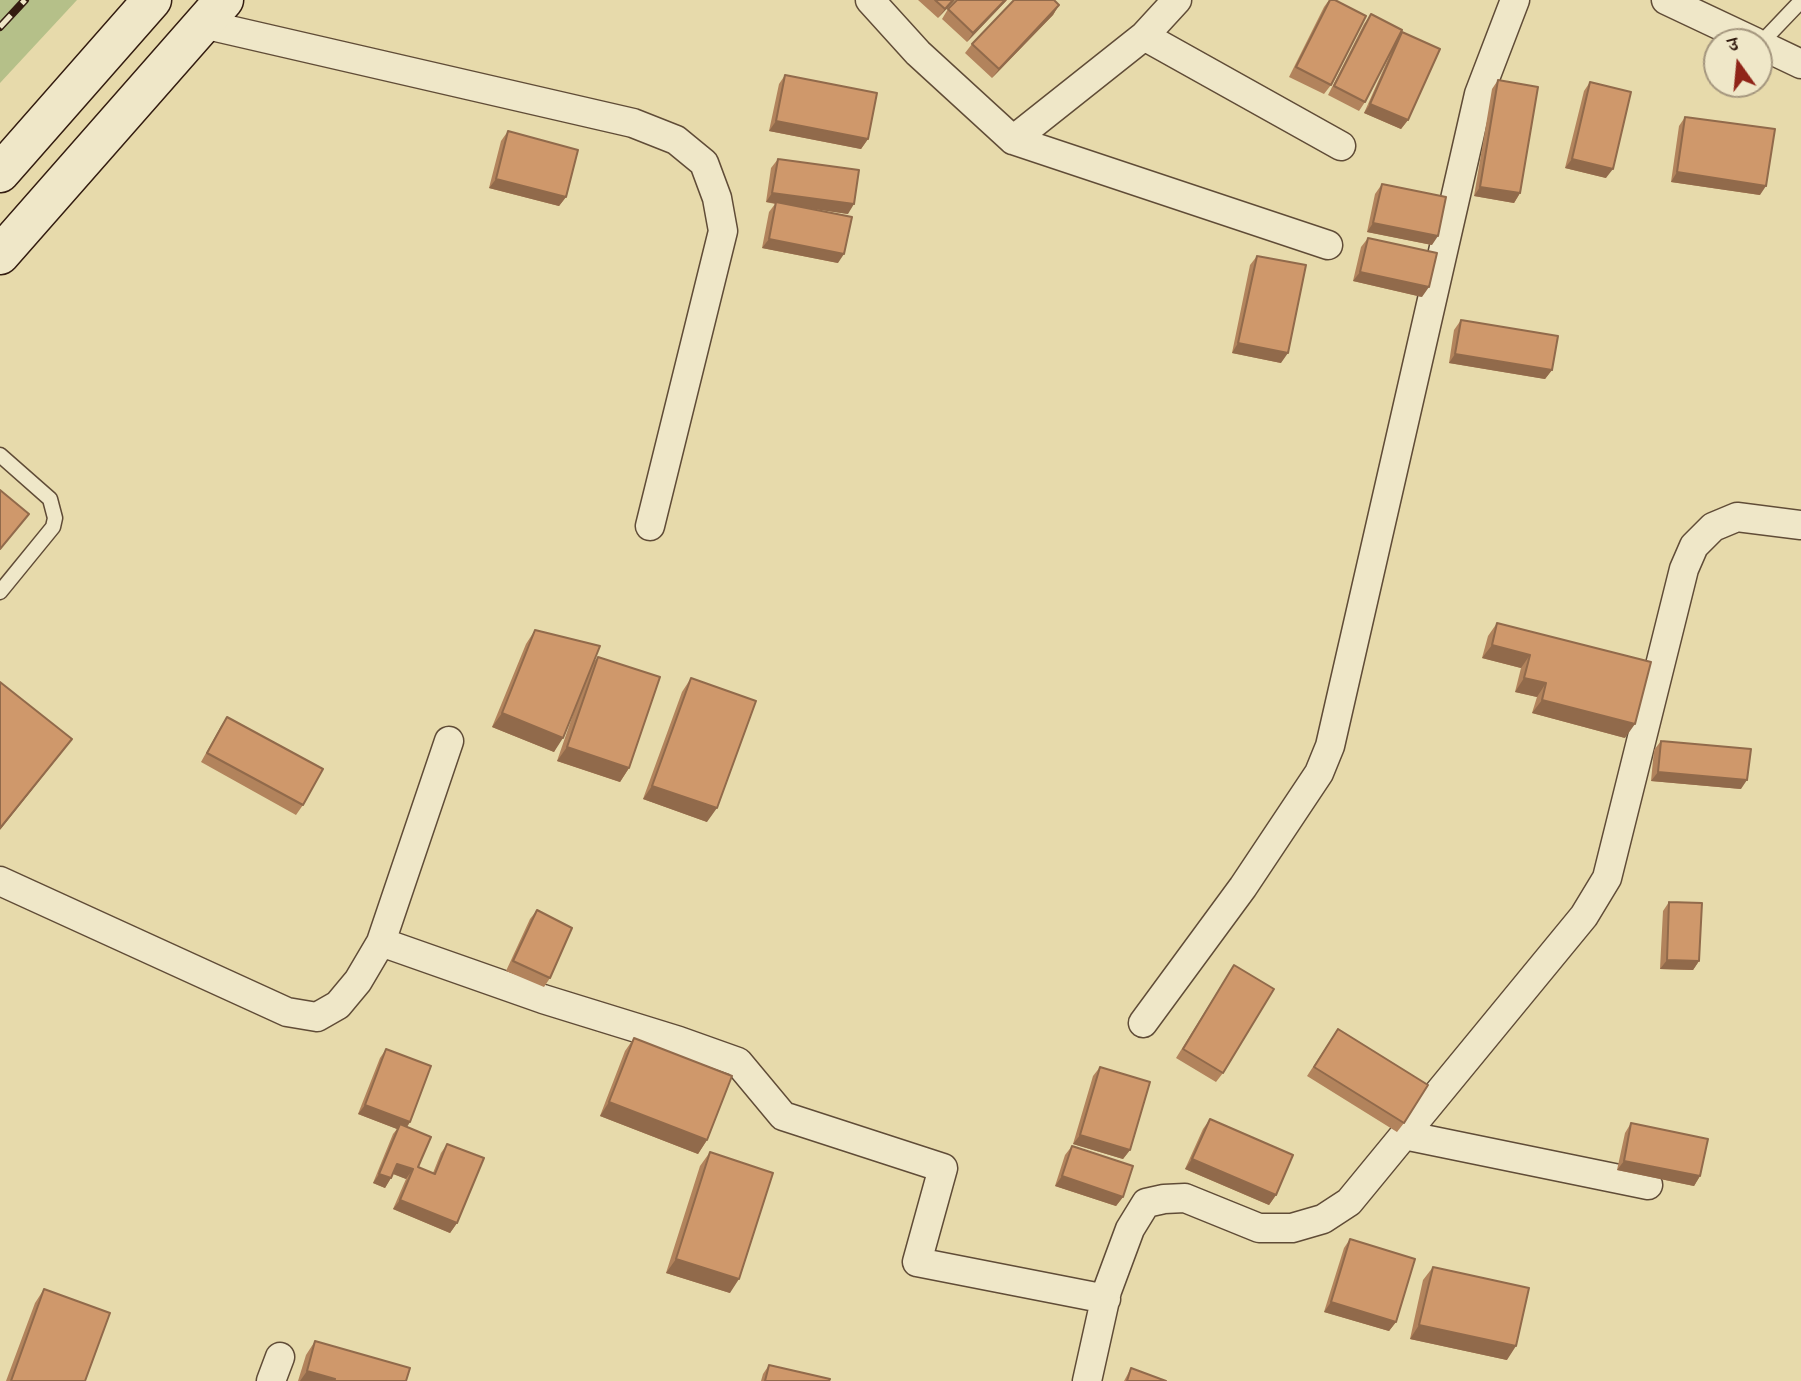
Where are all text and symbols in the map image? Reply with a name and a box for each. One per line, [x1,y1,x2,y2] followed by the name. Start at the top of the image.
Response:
[1703,28,1773,98] north arrow
[1725,31,1741,57] text: उ

